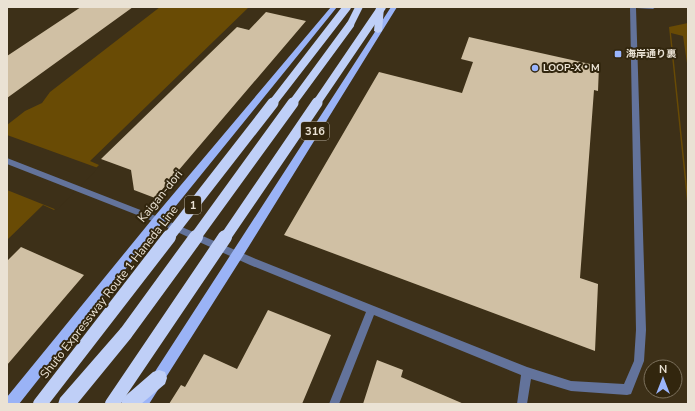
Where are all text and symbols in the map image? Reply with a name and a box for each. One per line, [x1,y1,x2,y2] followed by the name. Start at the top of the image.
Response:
[626,47,677,61] place label: 海岸通り裏
[613,49,623,59] marker: 海岸通り裏
[543,61,600,75] place label: LOOP-X・M
[530,63,540,73] marker: LOOP-X・M
[301,122,329,140] road number: 316
[134,167,186,225] street label: Kaigan-dori
[185,196,201,214] road number: 1
[36,202,182,382] street label: Shuto Expressway Route 1 Haneda Line
[643,359,683,399] north arrow
[659,362,667,377] text: N

